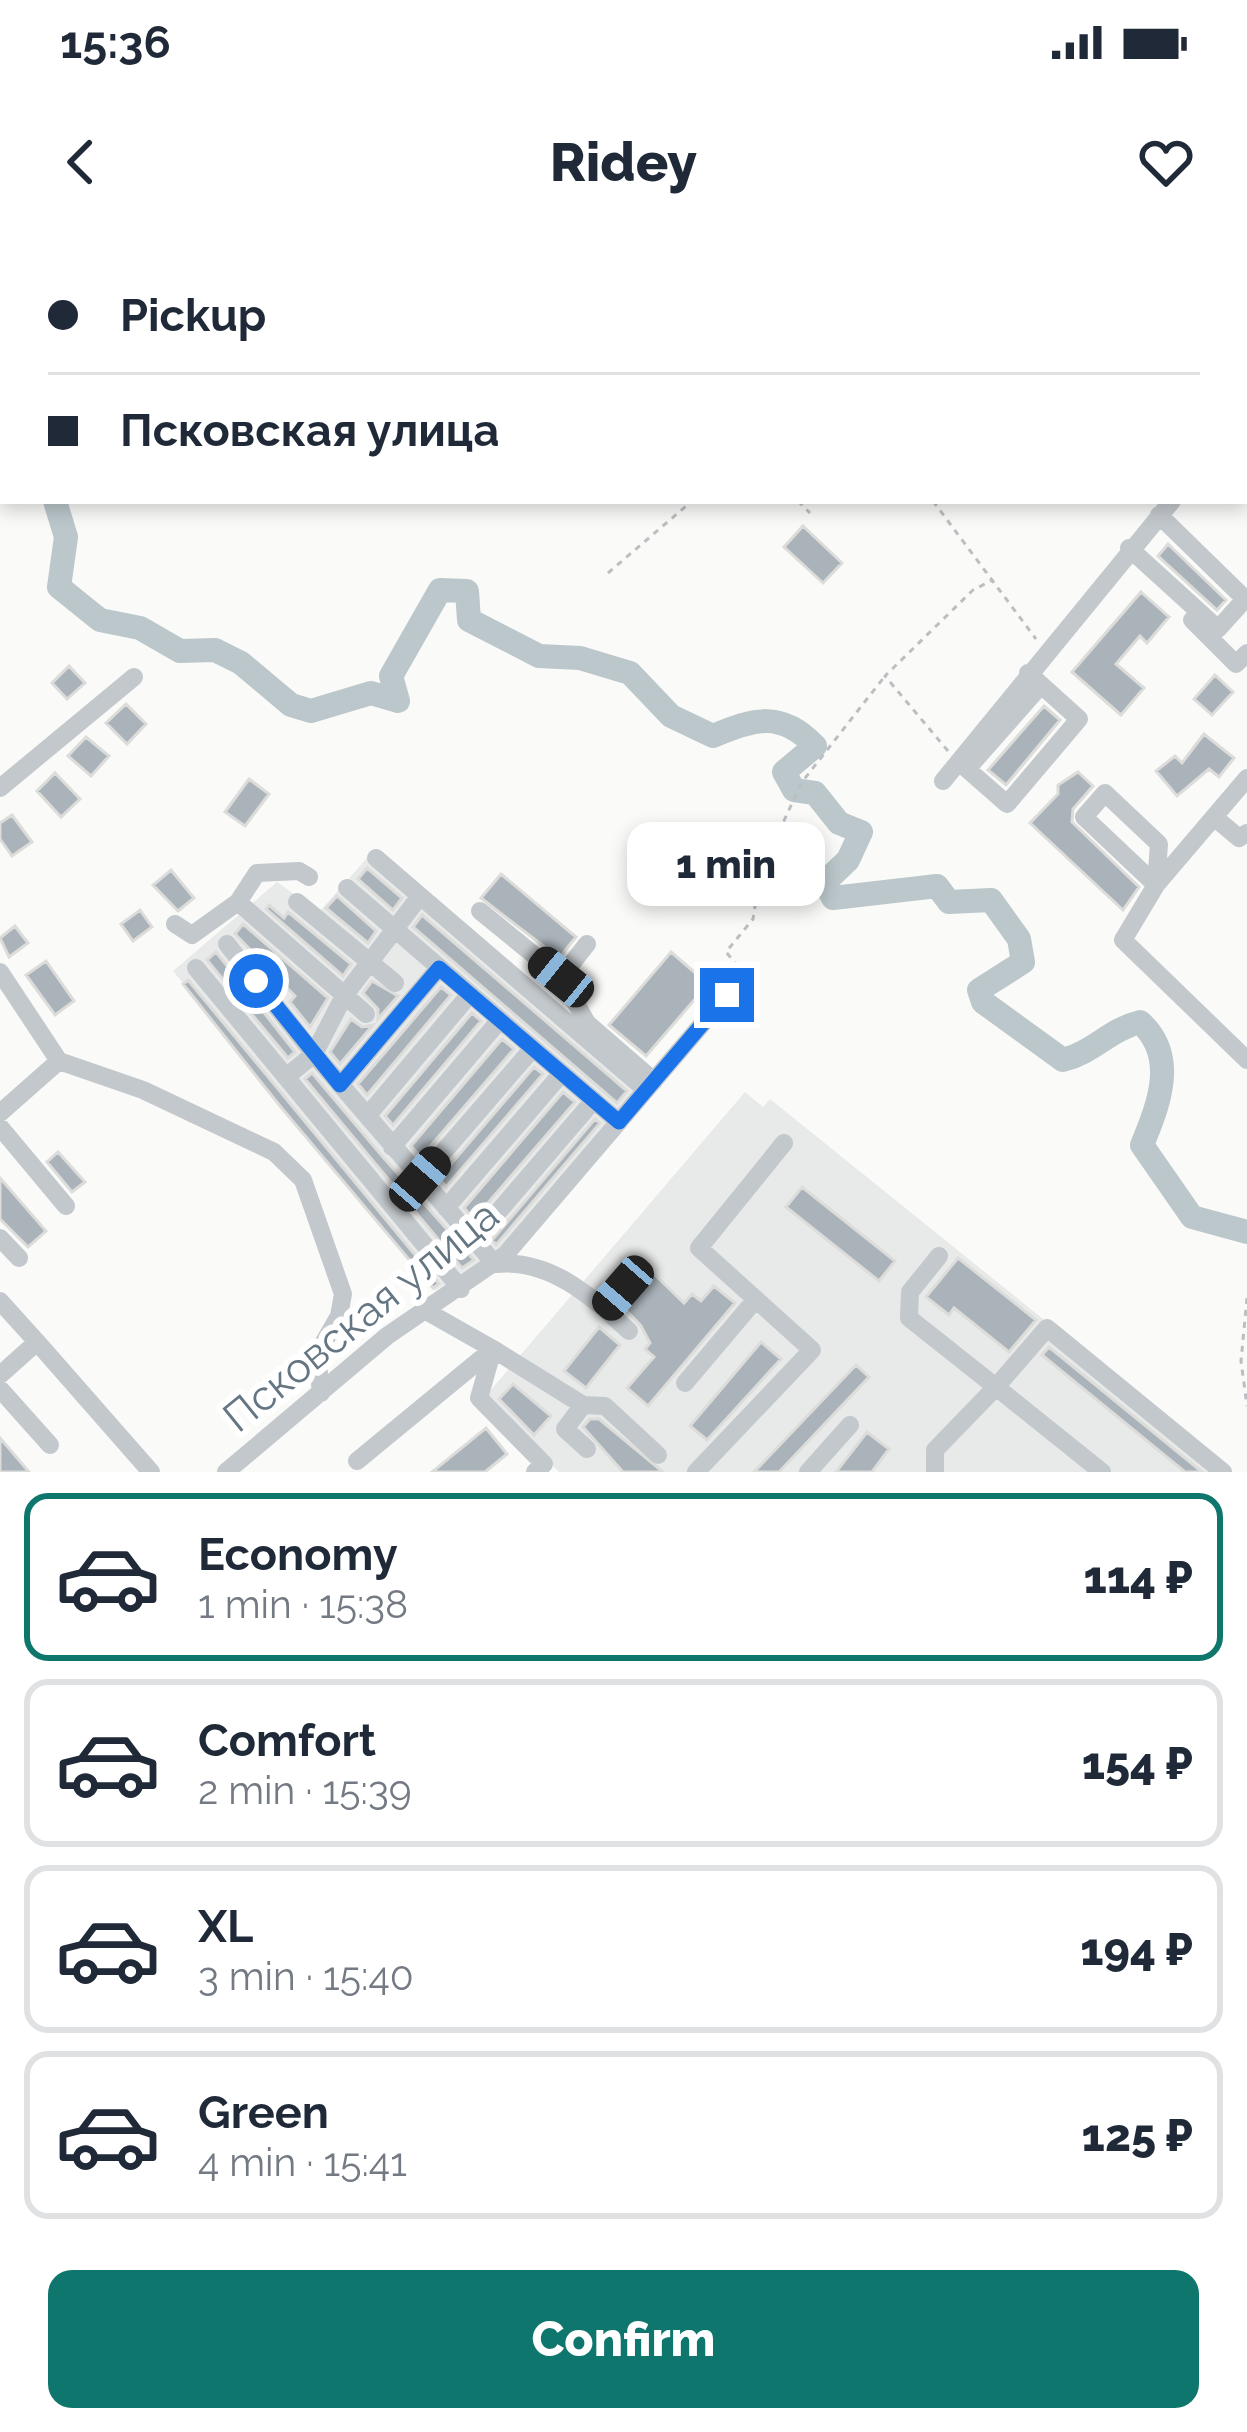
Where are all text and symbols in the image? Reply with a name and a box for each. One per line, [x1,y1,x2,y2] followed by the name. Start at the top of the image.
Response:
[60,16,171,69] text: 15:36
[48,129,114,195] icon: back
[1133,129,1199,195] icon: heart
[550,130,697,194] text: Ridey
[120,289,266,342] text: Pickup
[120,404,499,457] text: Псковская улица
[628,821,826,905] callout: 1 min
[676,841,776,887] text: 1 min
[522,940,600,1014] car
[229,954,283,1008] route start
[700,968,754,1022] route end
[383,1140,457,1218] car
[214,1190,508,1442] street label: Псковская улица
[586,1249,660,1327] car
[54,1523,162,1631] icon: car
[198,1528,398,1581] text: Economy
[1083,1551,1193,1604] text: 114 ₽
[198,1581,408,1627] text: 1 min · 15:38
[54,1709,162,1817] icon: car
[198,1714,376,1767] text: Comfort
[1082,1737,1193,1790] text: 154 ₽
[198,1767,412,1813] text: 2 min · 15:39
[54,1895,162,2003] icon: car
[198,1900,253,1953] text: XL
[1080,1923,1193,1976] text: 194 ₽
[198,1953,414,1999] text: 3 min · 15:40
[54,2081,162,2189] icon: car
[198,2086,329,2139] text: Green
[1082,2109,1193,2162] text: 125 ₽
[198,2139,407,2185] text: 4 min · 15:41
[48,2270,1199,2408] button: Confirm

